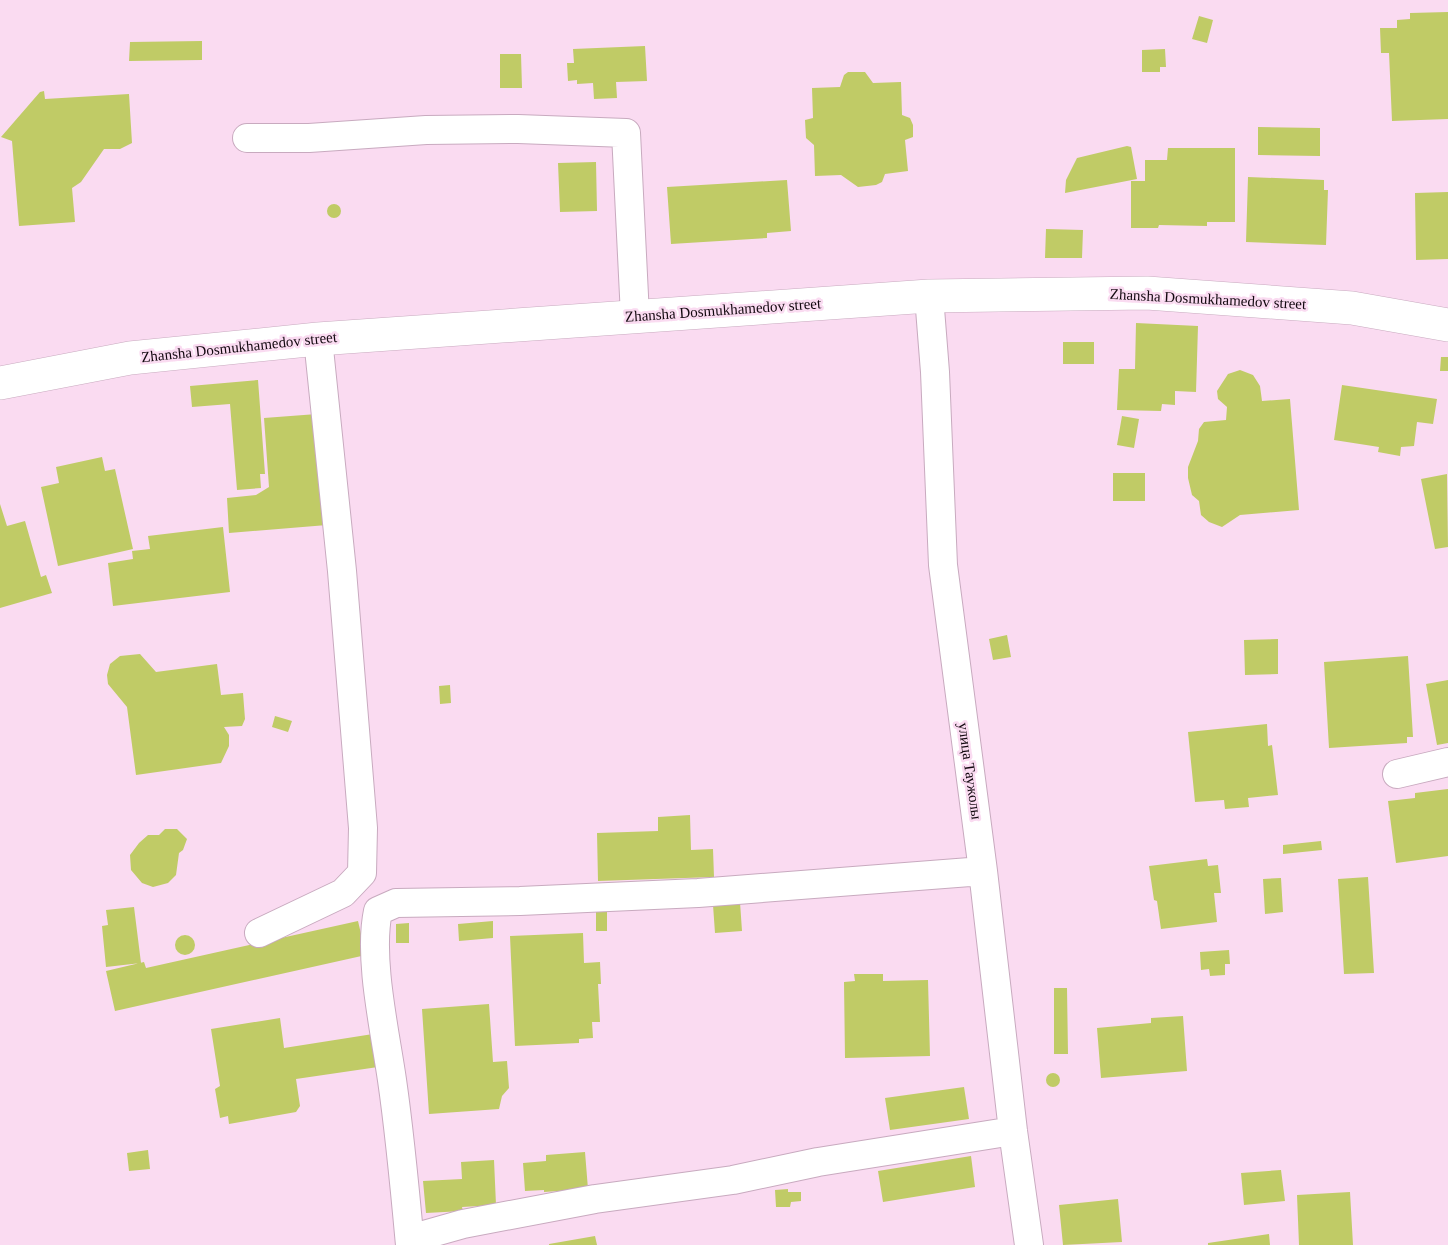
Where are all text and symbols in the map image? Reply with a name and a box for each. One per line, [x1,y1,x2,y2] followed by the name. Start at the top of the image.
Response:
[1109,286,1307,312] street label: Zhansha Dosmukhamedov street
[624,295,822,325] street label: Zhansha Dosmukhamedov street
[140,329,338,365] street label: Zhansha Dosmukhamedov street
[955,722,985,820] street label: улица Таужолы

